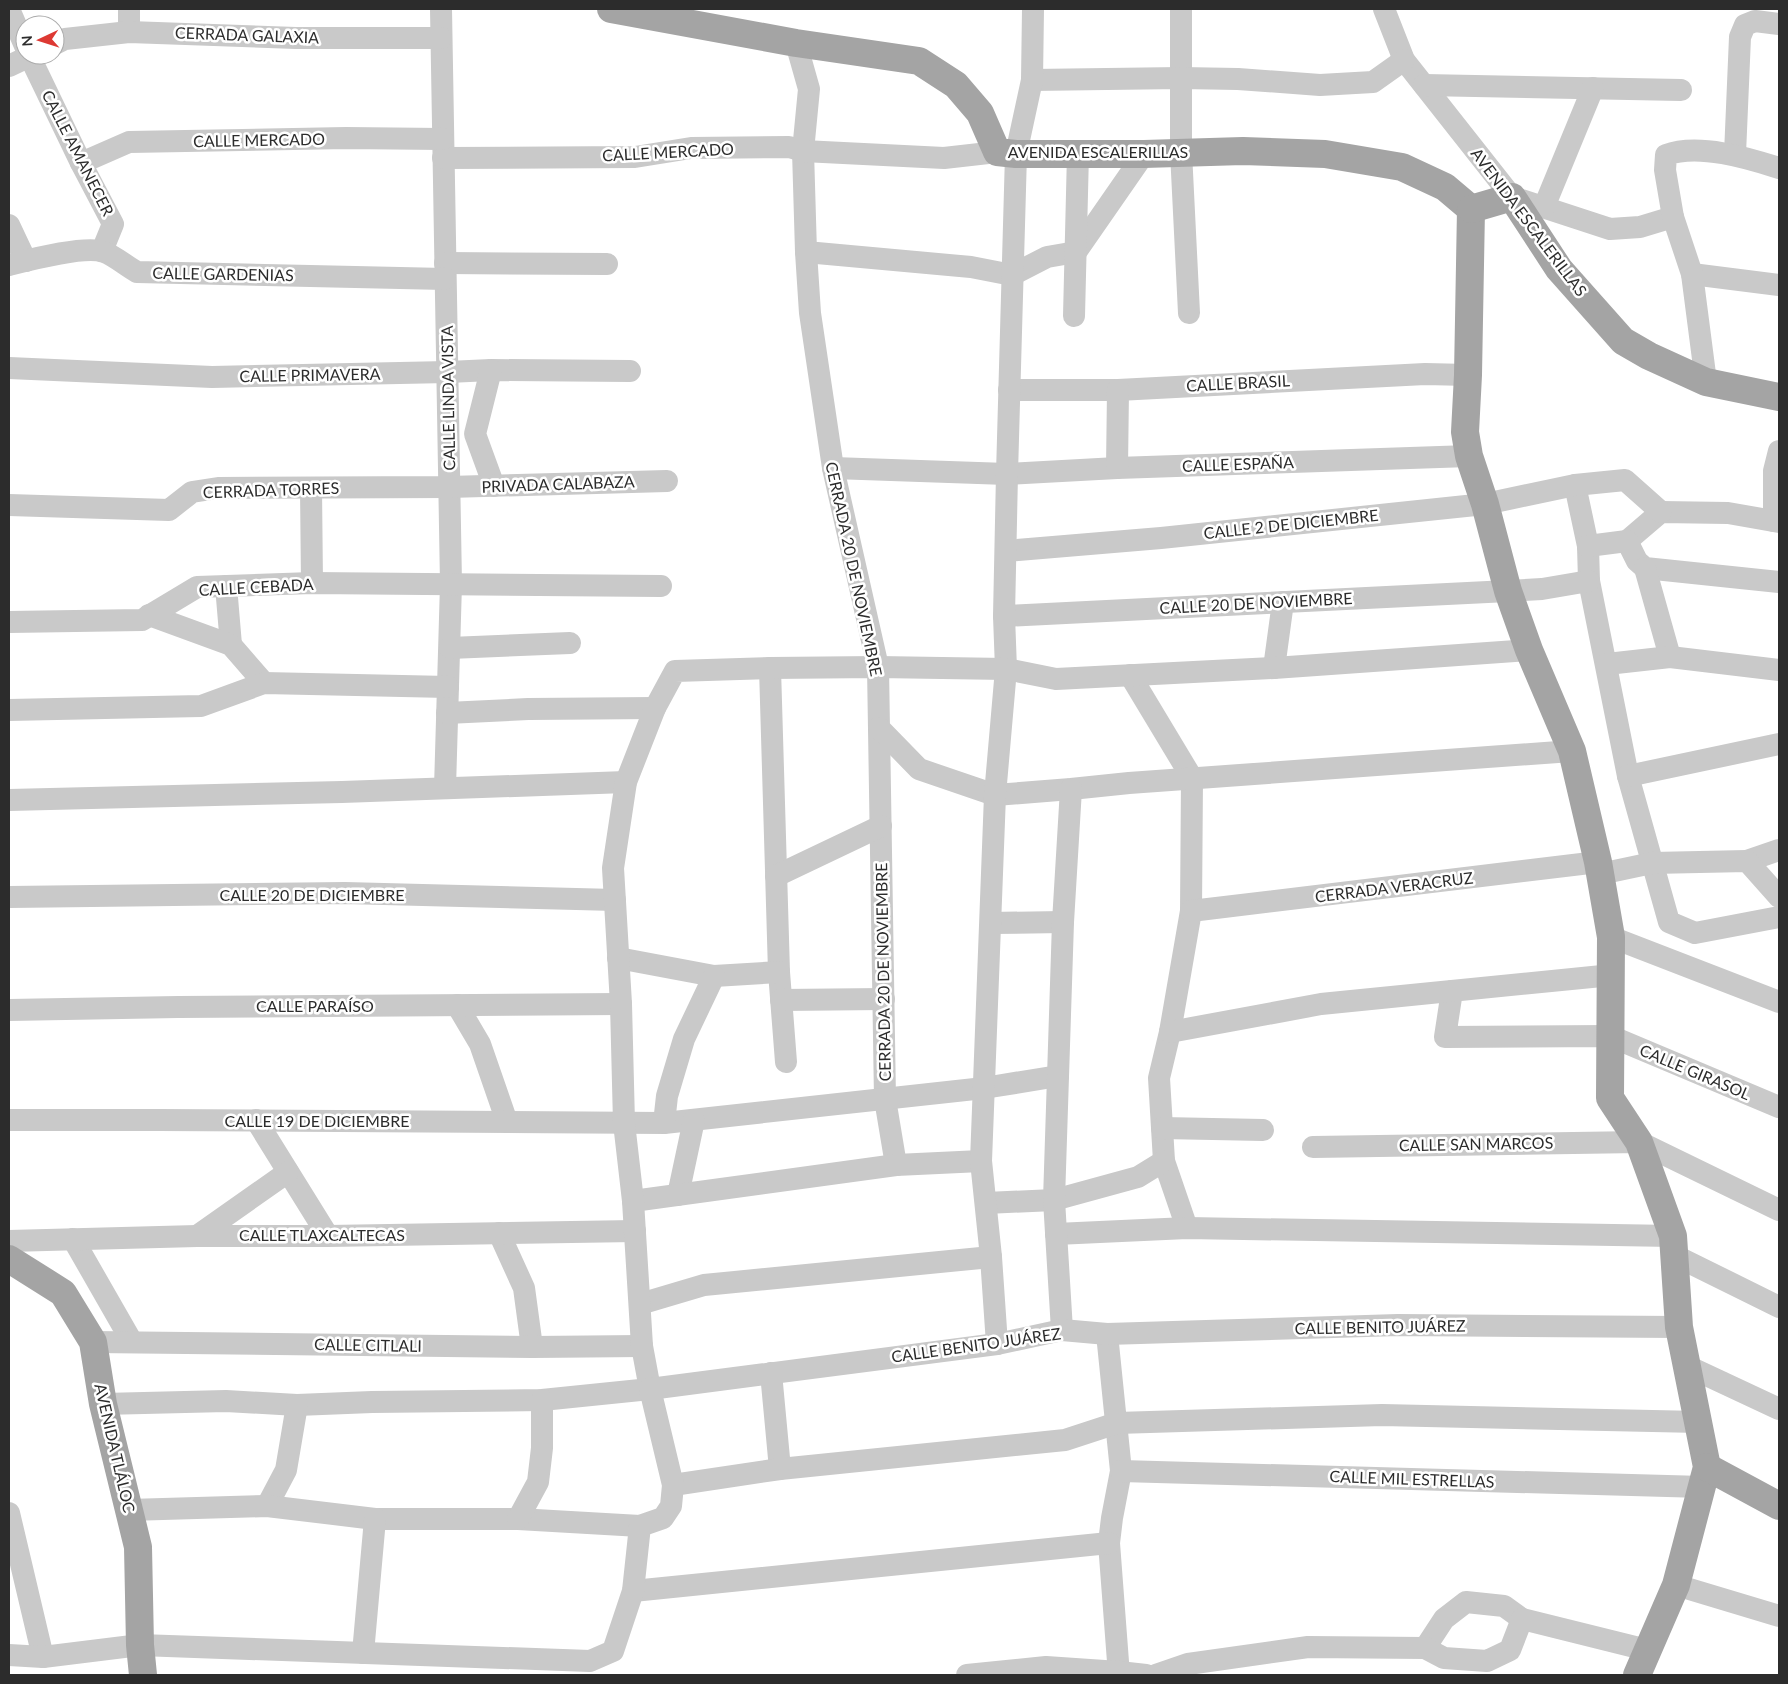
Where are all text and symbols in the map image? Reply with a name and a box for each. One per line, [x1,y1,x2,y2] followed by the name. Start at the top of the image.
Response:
[15,15,65,65] north arrow
[175,22,320,47] street label: CERRADA GALAXIA
[18,35,35,47] text: N
[39,87,118,219] street label: CALLE AMANECER
[193,129,325,150] street label: CALLE MERCADO
[602,139,734,164] street label: CALLE MERCADO
[1008,142,1188,161] street label: AVENIDA ESCALERILLAS
[1468,144,1591,299] street label: AVENIDA ESCALERILLAS
[152,263,294,284] street label: CALLE GARDENIAS
[437,325,458,471] street label: CALLE LINDA VISTA
[239,364,381,385] street label: CALLE PRIMAVERA
[1186,370,1290,395] street label: CALLE BRASIL
[1182,452,1294,475] street label: CALLE ESPAÑA
[822,460,887,678] street label: CERRADA 20 DE NOVIEMBRE
[481,471,635,496] street label: PRIVADA CALABAZA
[203,478,339,501] street label: CERRADA TORRES
[1203,505,1379,542] street label: CALLE 2 DE DICIEMBRE
[198,574,314,599] street label: CALLE CEBADA
[1159,588,1353,617] street label: CALLE 20 DE NOVIEMBRE
[871,862,894,1082] street label: CERRADA 20 DE NOVIEMBRE
[1314,867,1474,906] street label: CERRADA VERACRUZ
[220,885,404,904] street label: CALLE 20 DE DICIEMBRE
[256,996,374,1015] street label: CALLE PARAÍSO
[1637,1040,1753,1103] street label: CALLE GIRASOL
[225,1111,409,1130] street label: CALLE 19 DE DICIEMBRE
[1399,1133,1553,1154] street label: CALLE SAN MARCOS
[239,1225,405,1244] street label: CALLE TLAXCALTECAS
[1294,1316,1466,1337] street label: CALLE BENITO JUÁREZ
[890,1323,1062,1366] street label: CALLE BENITO JUÁREZ
[314,1334,422,1355] street label: CALLE CITLALI
[91,1381,140,1515] street label: AVENIDA TLÁLOC
[1329,1466,1495,1491] street label: CALLE MIL ESTRELLAS

